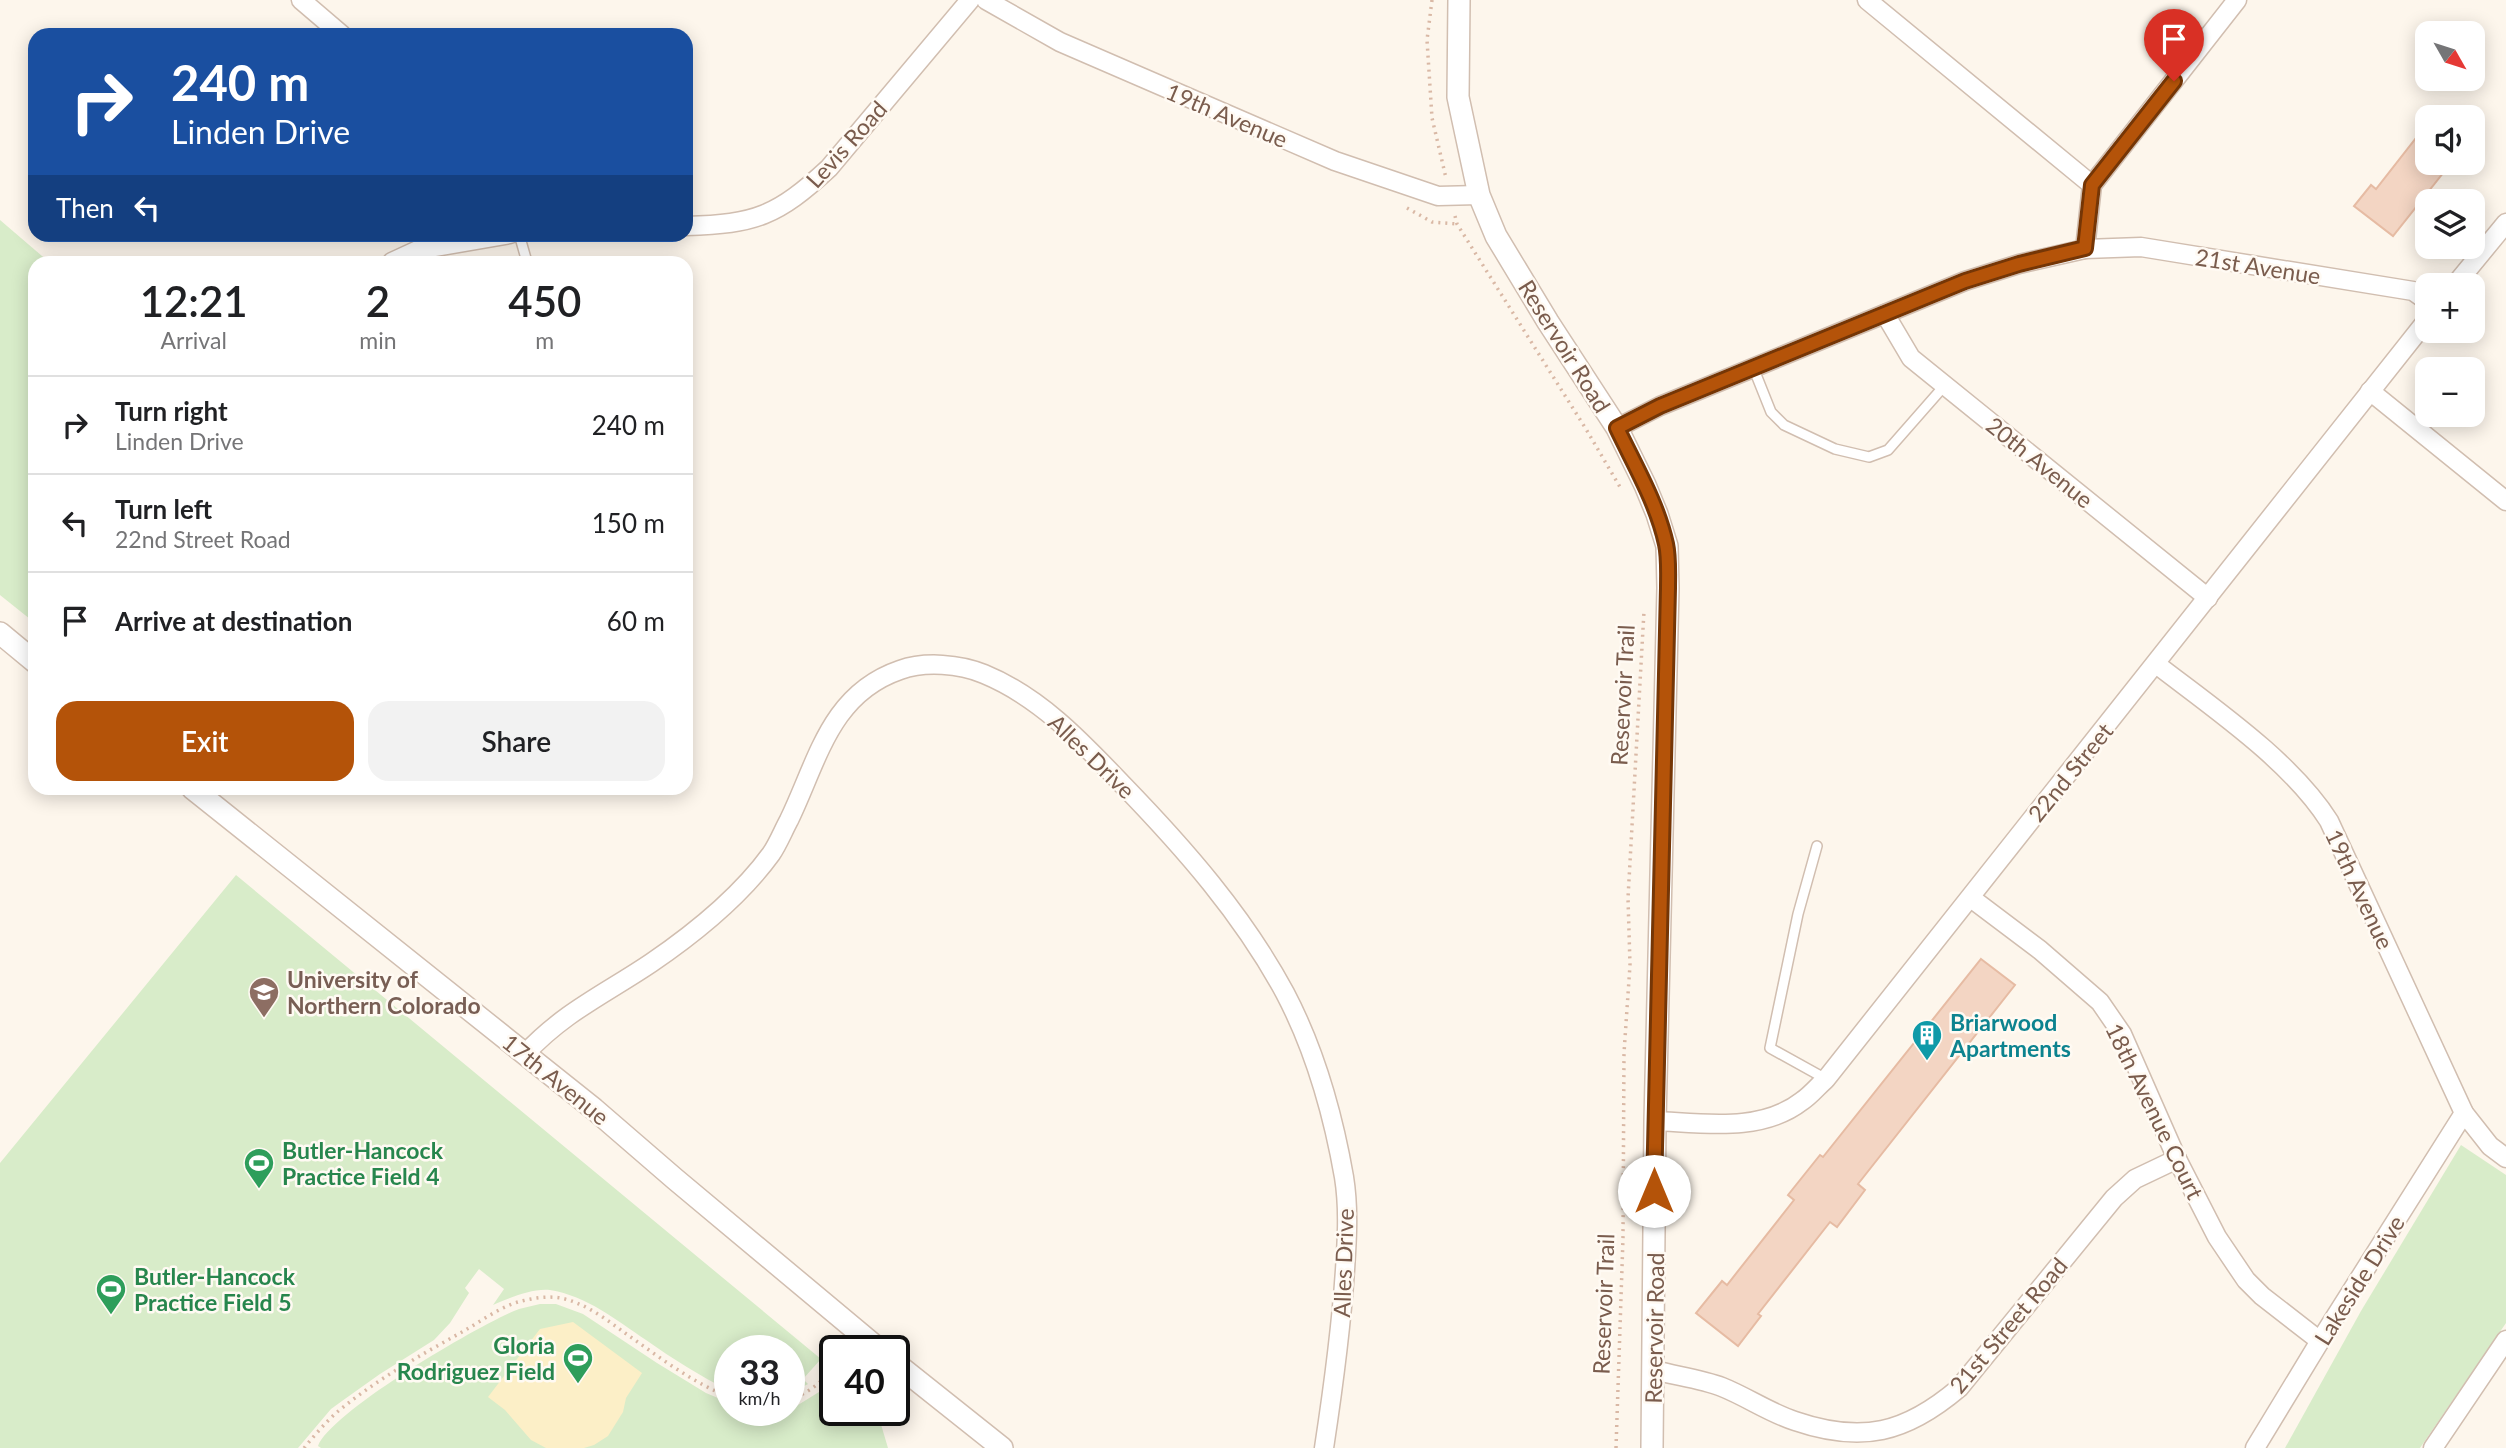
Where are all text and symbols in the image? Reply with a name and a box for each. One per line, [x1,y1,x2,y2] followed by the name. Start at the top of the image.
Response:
[2144,9,2204,81] pin
[2155,20,2193,58] icon: arrive
[2415,21,2485,91] north arrow
[2415,21,2485,427] map controls
[171,53,309,111] text: 240 m
[56,56,147,147] icon: right
[1162,77,1292,153] street label: 19th Avenue
[800,95,892,193] street label: Levis Road
[2415,105,2485,175] button: sound
[171,112,350,151] text: Linden Drive
[128,189,166,227] icon: left
[2415,189,2485,259] button: layers
[56,192,114,224] text: Then
[2194,242,2322,290] street label: 21st Avenue
[2415,273,2485,343] button: +
[1513,274,1617,418] street label: Reservoir Road
[140,276,248,326] text: 12:21
[366,276,390,326] text: 2
[508,276,581,326] text: 450
[161,326,227,354] text: Arrival
[359,326,397,354] text: min
[535,326,554,354] text: m
[2415,357,2485,427] button: −
[115,395,228,427] text: Turn right
[56,406,94,444] icon: right
[592,409,665,441] text: 240 m
[1981,411,2099,513] street label: 20th Avenue
[115,427,244,455] text: Linden Drive
[115,493,212,525] text: Turn left
[56,504,94,542] icon: left
[592,507,665,539] text: 150 m
[115,525,291,553] text: 22nd Street Road
[56,602,94,640] icon: arrive
[115,605,352,637] text: Arrive at destination
[607,605,665,637] text: 60 m
[1604,624,1640,766] street label: Reservoir Trail
[56,701,354,781] button: Exit
[368,701,665,781] button: Share
[1043,708,1141,804] street label: Alles Drive
[2022,716,2119,827] street label: 22nd Street
[2320,825,2400,953] street label: 19th Avenue
[287,965,481,1019] place label: University of Northern Colorado
[247,975,281,1019] school or university icon: University of Northern Colorado
[1949,1008,2071,1062] place label: Briarwood Apartments
[1910,1018,1944,1062] building icon: Briarwood Apartments
[2100,1018,2210,1204] street label: 18th Avenue Court
[497,1028,615,1130] street label: 17th Avenue
[282,1136,444,1190] place label: Butler-Hancock Practice Field 4
[242,1146,276,1190] sports icon: Butler-Hancock Practice Field 4
[1617,1154,1691,1228] position arrow
[1327,1208,1359,1318] street label: Alles Drive
[2308,1210,2410,1350] street label: Lakeside Drive
[1587,1233,1619,1375] street label: Reservoir Trail
[1639,1252,1669,1404] street label: Reservoir Road
[1943,1252,2073,1398] street label: 21st Street Road
[134,1262,296,1316] place label: Butler-Hancock Practice Field 5
[94,1272,128,1316] sports icon: Butler-Hancock Practice Field 5
[397,1331,555,1385] place label: Gloria Rodriguez Field
[819,1335,910,1426] speed limit sign: 40
[561,1341,595,1385] sports icon: Gloria Rodriguez Field
[739,1350,780,1392] text: 33
[738,1387,781,1409] text: km/h

